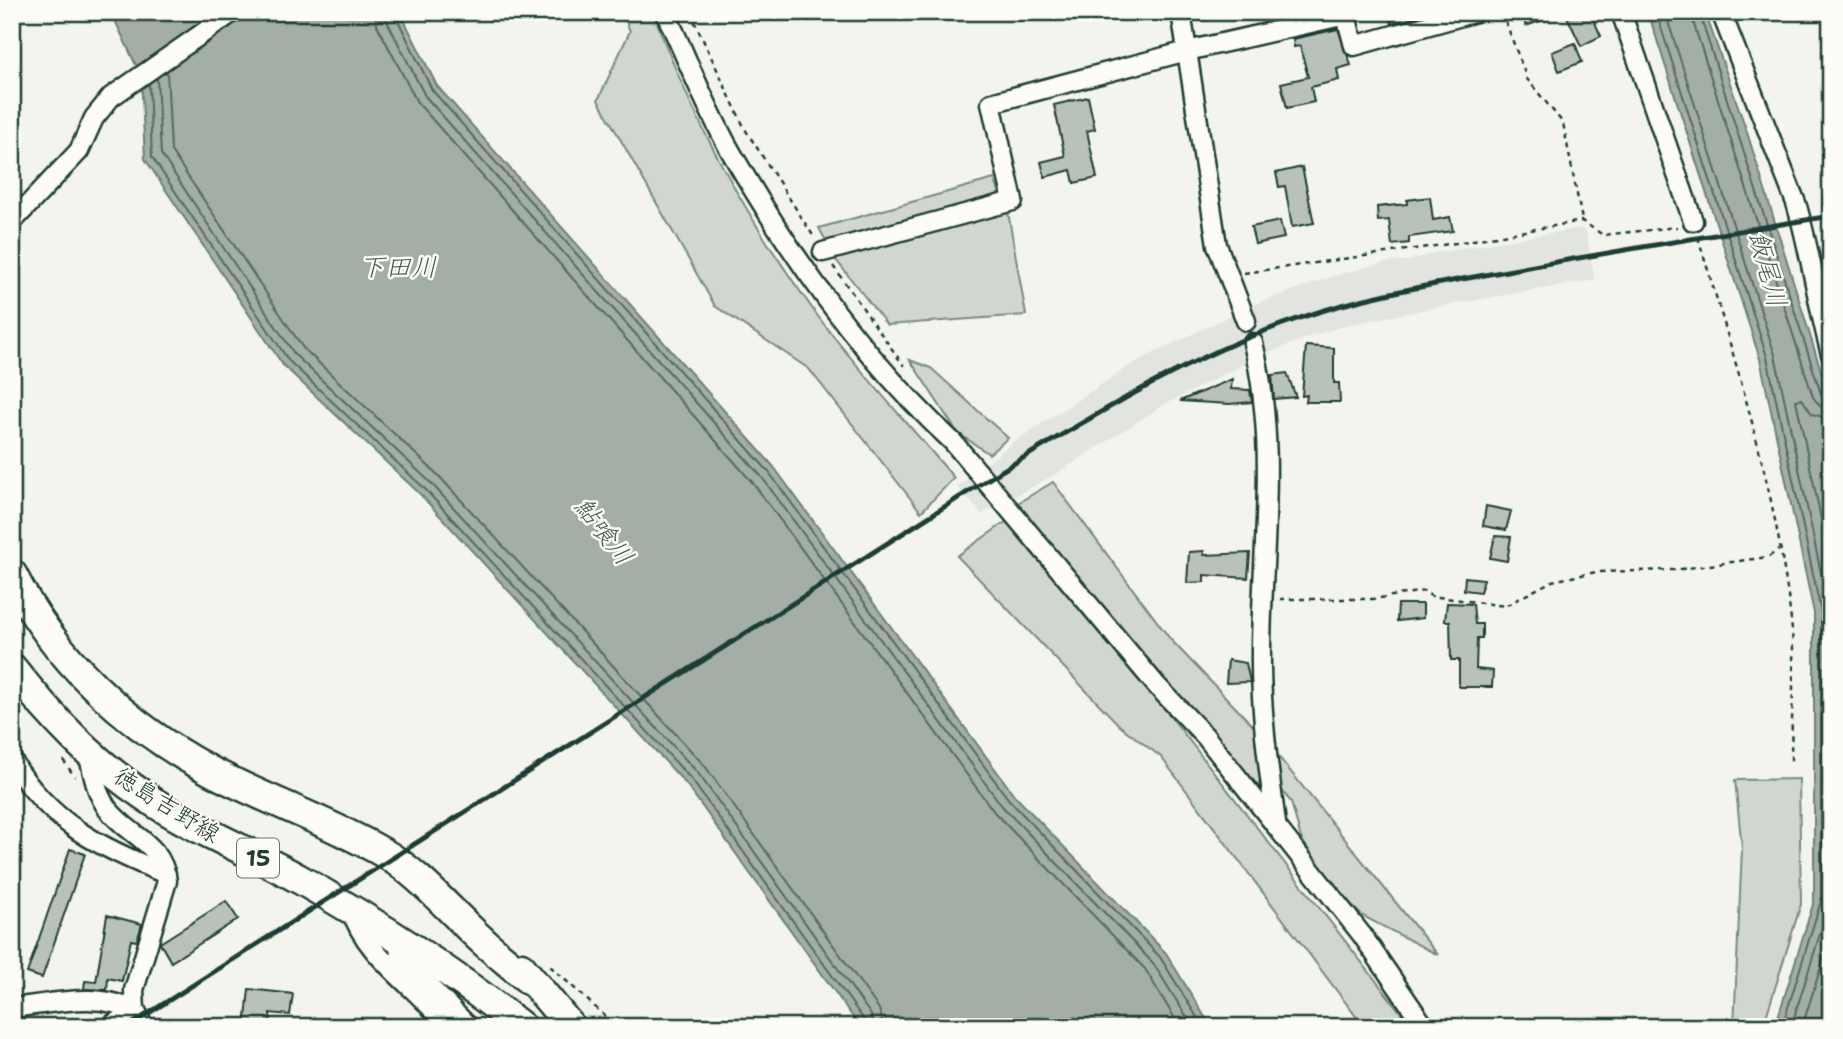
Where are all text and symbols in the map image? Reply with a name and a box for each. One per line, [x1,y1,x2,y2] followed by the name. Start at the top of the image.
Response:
[1741,227,1795,311] water label: 飯尾川
[359,249,437,284] water label: 下田川
[567,489,642,572] water label: 鮎喰川
[108,760,226,850] street label: 徳島吉野線
[237,838,279,878] road number: 15

